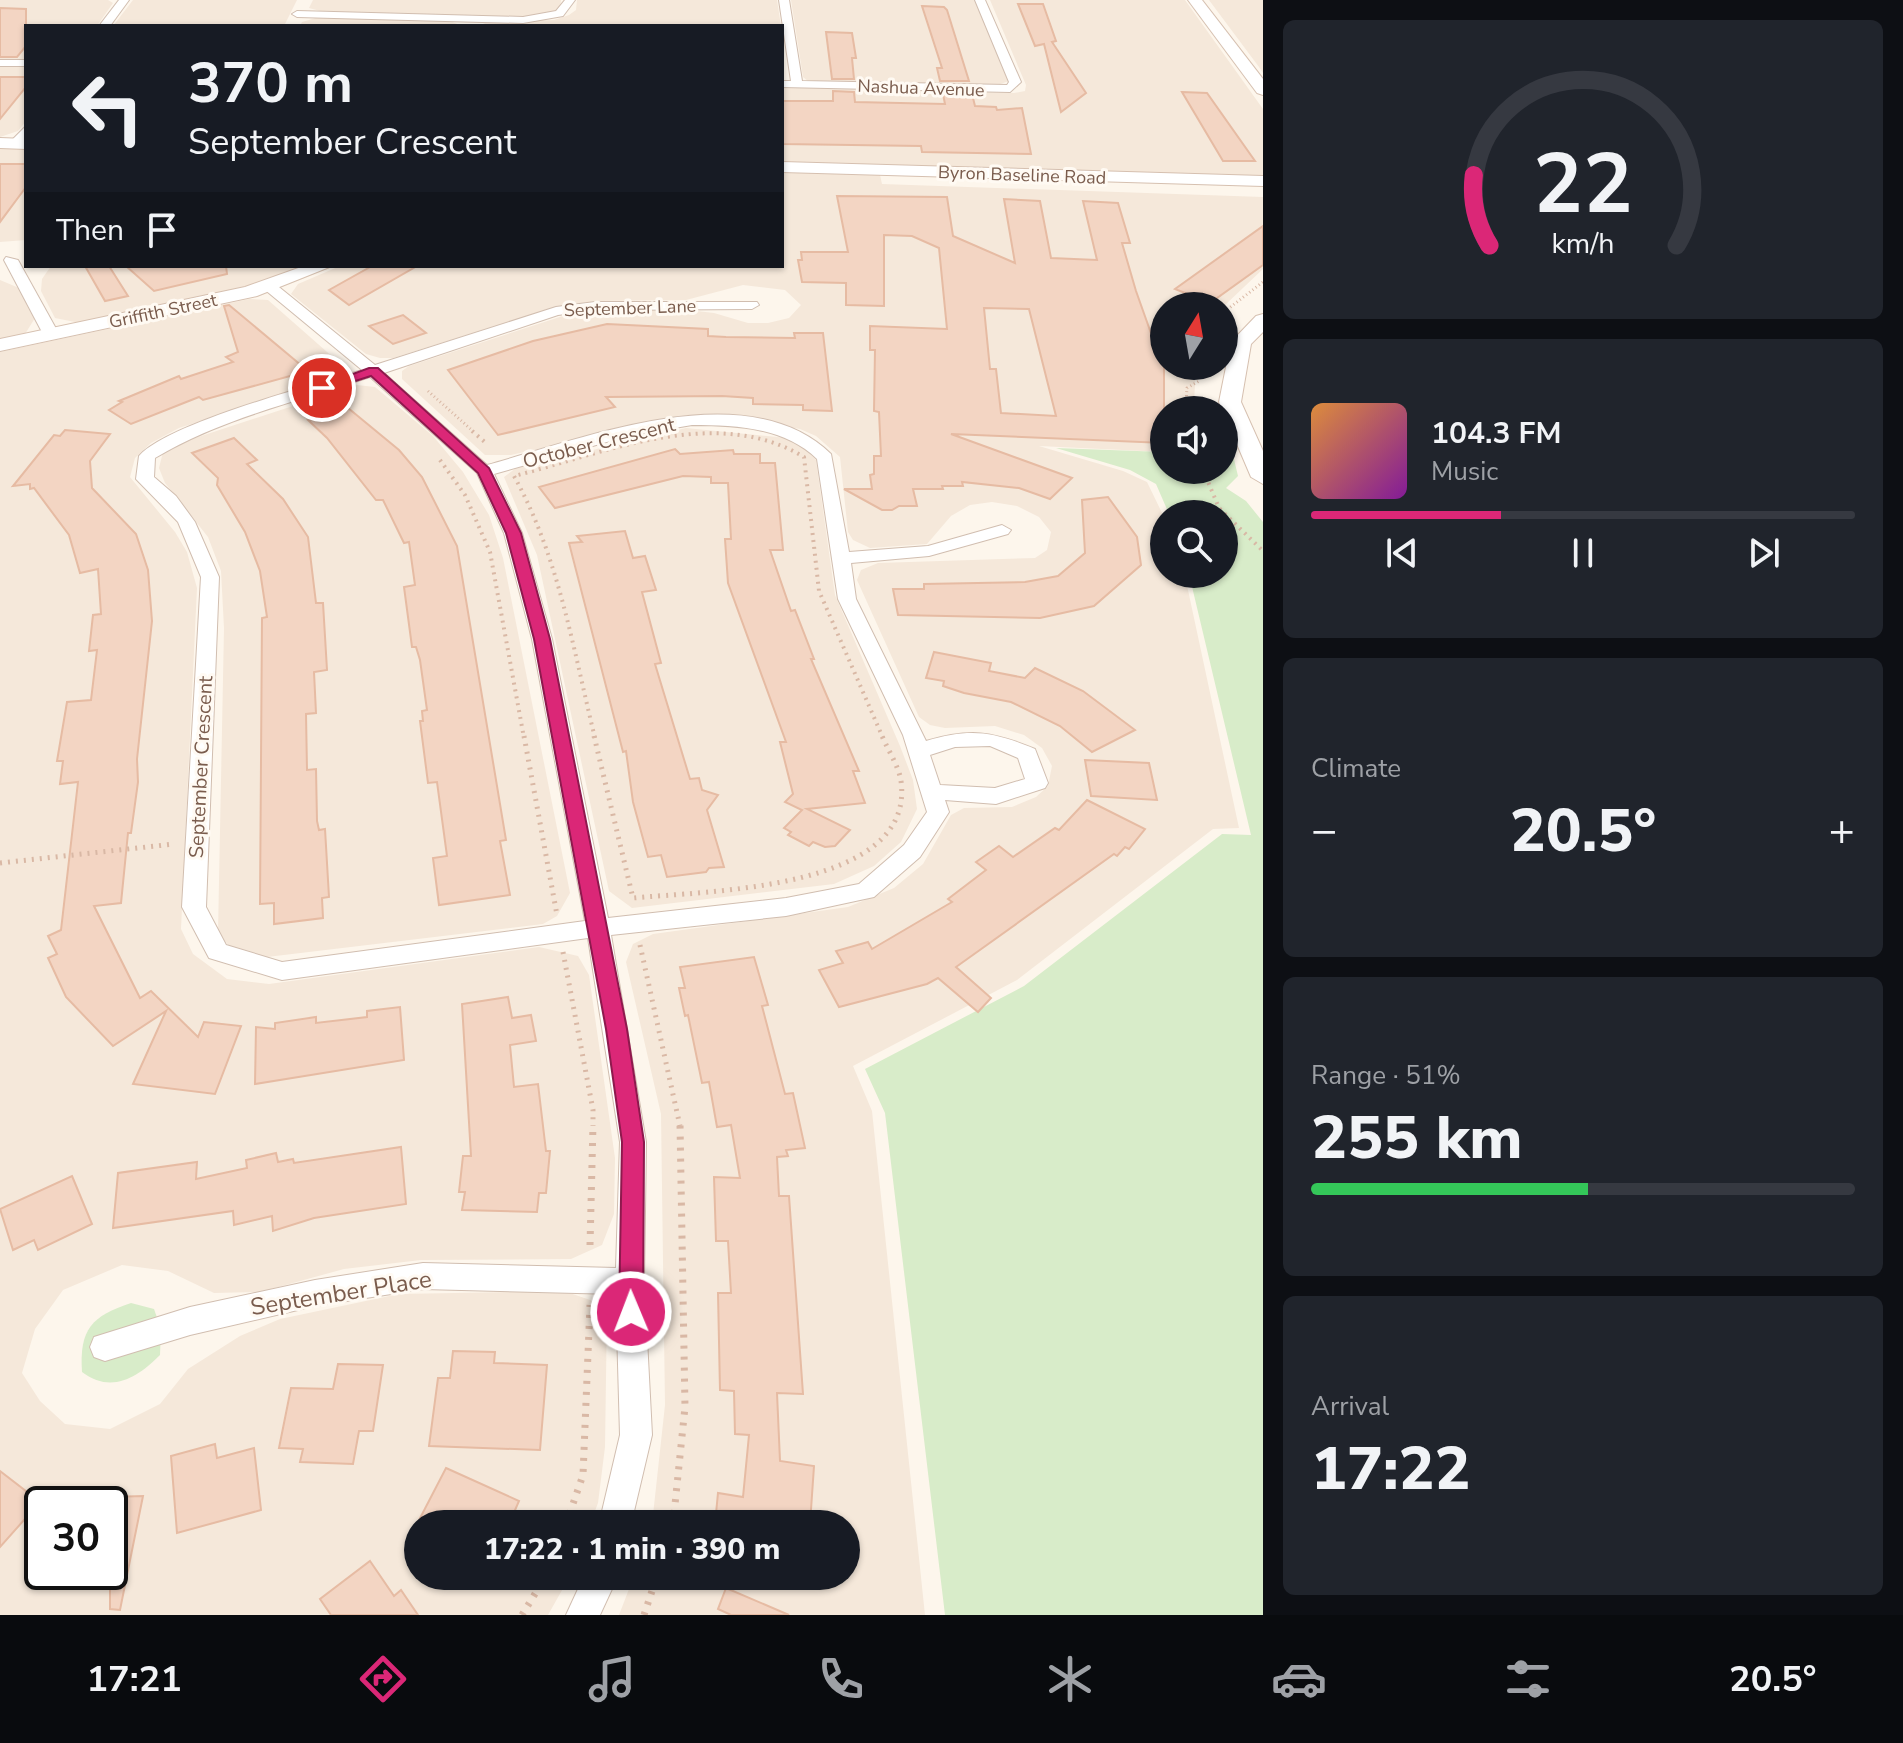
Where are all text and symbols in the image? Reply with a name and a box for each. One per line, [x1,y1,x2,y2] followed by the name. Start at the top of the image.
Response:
[188,45,353,122] text: 370 m
[56,56,160,160] icon: left
[857,74,985,102] street label: Nashua Avenue
[188,118,517,167] text: September Crescent
[1533,127,1633,240] text: 22
[937,160,1107,190] street label: Byron Baseline Road
[140,208,184,252] icon: arrive
[56,210,124,251] text: Then
[1552,224,1614,263] text: km/h
[107,288,220,334] street label: Griffith Street
[1150,292,1238,380] north arrow
[1150,292,1238,588] map controls
[563,294,697,322] street label: September Lane
[288,354,356,422] pin
[300,366,344,410] icon: arrive
[1150,396,1238,484] button: sound
[520,411,679,475] street label: October Crescent
[1431,413,1561,454] text: 104.3 FM
[1431,454,1498,489] text: Music
[1150,500,1238,588] button: search
[1380,531,1424,575] icon: previous
[1561,531,1605,575] icon: pause
[1742,531,1786,575] icon: next
[183,674,219,859] street label: September Crescent
[1311,751,1401,786] text: Climate
[1510,790,1656,872] text: 20.5°
[1311,801,1337,861] text: −
[1829,801,1855,861] text: +
[1311,1058,1461,1093] text: Range · 51%
[1311,1097,1523,1179] text: 255 km
[248,1263,434,1323] street label: September Place
[589,1270,673,1354] position arrow
[1311,1389,1389,1424] text: Arrival
[1311,1428,1471,1510] text: 17:22
[24,1486,128,1590] speed limit sign: 30
[484,1529,780,1570] text: 17:22 · 1 min · 390 m
[355,1651,411,1707] icon: directions
[584,1651,640,1707] icon: music
[813,1651,869,1707] icon: phone
[1042,1651,1098,1707] icon: climate
[1271,1651,1327,1707] icon: car
[1500,1651,1556,1707] icon: filters
[87,1655,182,1704] text: 17:21
[1729,1655,1816,1704] text: 20.5°

